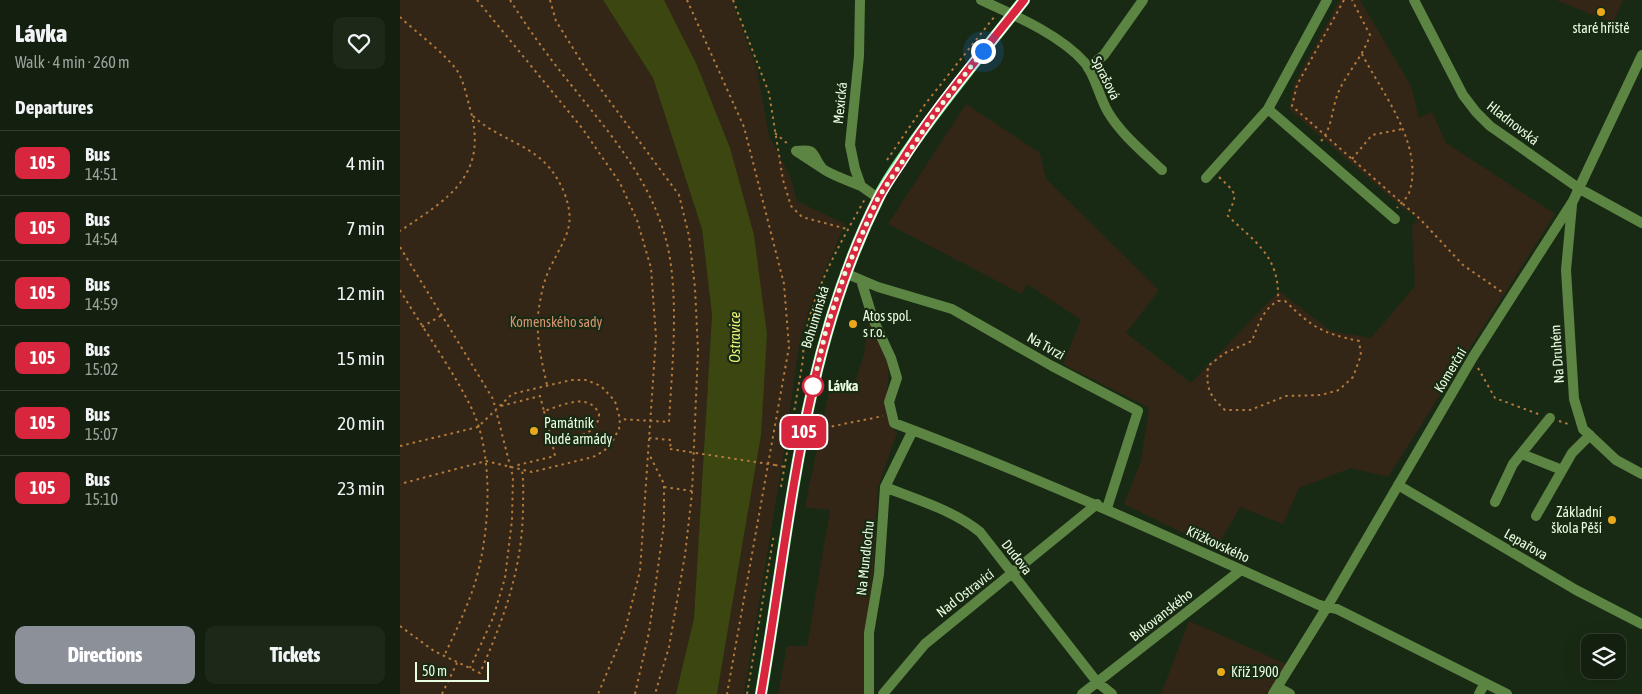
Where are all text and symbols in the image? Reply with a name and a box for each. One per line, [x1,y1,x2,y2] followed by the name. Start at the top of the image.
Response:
[1595,6,1607,18] marker: staré hřiště
[333,17,385,69] button: heart
[15,20,67,47] text: Lávka
[1572,20,1630,36] place label: staré hřiště
[971,39,996,64] your location
[15,53,129,71] text: Walk · 4 min · 260 m
[1088,54,1124,102] street label: Sprašová
[830,81,850,125] street label: Mexická
[15,96,93,118] text: Departures
[1484,98,1542,148] street label: Hladnovská
[85,143,110,165] text: Bus
[30,152,55,173] text: 105
[346,152,385,174] text: 4 min
[85,165,118,183] text: 14:51
[85,208,110,230] text: Bus
[30,217,55,238] text: 105
[346,217,385,239] text: 7 min
[85,230,118,248] text: 14:54
[85,273,110,295] text: Bus
[30,282,55,303] text: 105
[337,282,385,304] text: 12 min
[798,284,832,350] street label: Bohumínská
[85,295,118,313] text: 14:59
[863,308,912,340] place label: Atos spol. s r.o.
[726,311,743,363] water label: Ostravice
[510,314,603,330] park label: Komenského sady
[847,318,859,330] marker: Atos spol. s r.o.
[1547,324,1567,384] street label: Na Druhém
[1024,329,1068,363] street label: Na Tvrzi
[85,338,110,360] text: Bus
[1431,345,1469,395] street label: Komerční
[30,347,55,368] text: 105
[337,347,385,369] text: 15 min
[85,360,118,378] text: 15:02
[802,375,824,397] marker: Lávka
[828,378,859,394] place label: Lávka
[85,403,110,425] text: Bus
[30,412,55,433] text: 105
[337,412,385,434] text: 20 min
[544,415,613,447] place label: Památník Rudé armády
[775,416,833,448] line badge: 105
[791,421,817,442] text: 105
[85,425,118,443] text: 15:07
[528,425,540,437] marker: Památník Rudé armády
[85,468,110,490] text: Bus
[30,477,55,498] text: 105
[337,477,385,499] text: 23 min
[85,490,118,508] text: 15:10
[1551,504,1602,536] place label: Základní škola Pěší
[1606,514,1618,526] marker: Základní škola Pěší
[853,520,877,596] street label: Na Mundlochu
[1184,522,1252,566] street label: Křížkovského
[1501,525,1551,563] street label: Lepařova
[998,536,1036,578] street label: Dudova
[933,566,997,620] street label: Nad Ostravicí
[1126,586,1196,644] street label: Bukovanského
[15,626,195,684] button: Directions
[205,626,385,684] button: Tickets
[1581,634,1626,679] map controls
[1581,634,1626,679] button: layers
[415,659,489,682] scale bar
[422,663,447,679] text: 50 m
[1231,664,1279,680] place label: Kříž 1900
[1215,666,1227,678] marker: Kříž 1900

